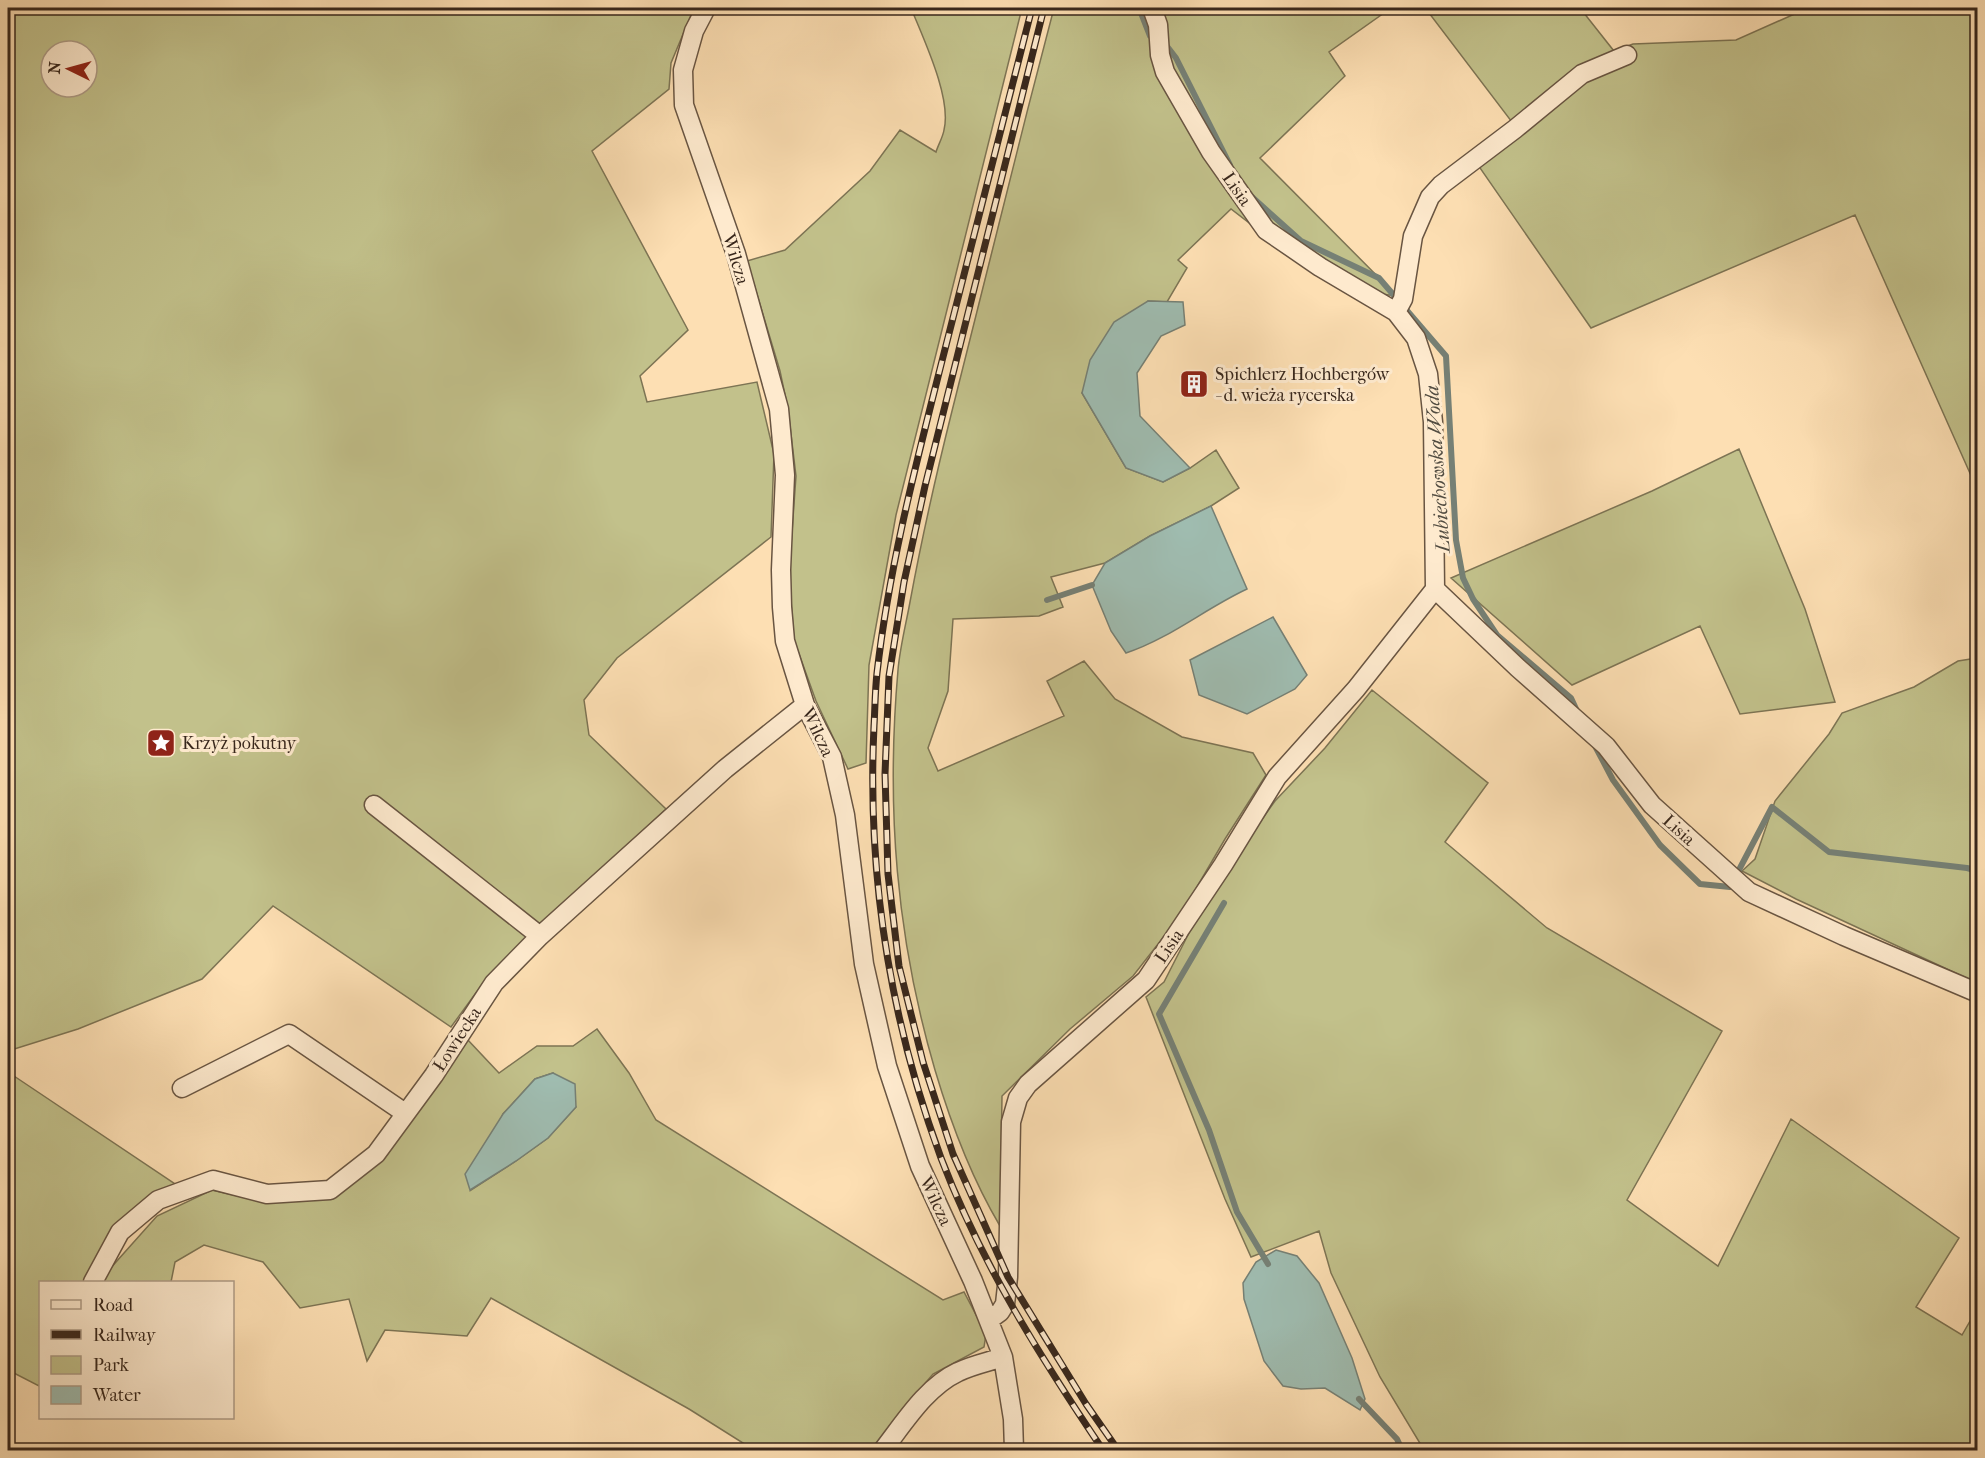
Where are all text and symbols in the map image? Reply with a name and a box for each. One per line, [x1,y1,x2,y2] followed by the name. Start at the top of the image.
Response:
[39,39,99,99] north arrow
[45,60,65,75] text: N
[1218,168,1256,211] street label: Lisia
[718,230,753,288] street label: Wilcza
[1215,364,1390,406] place label: Spichlerz Hochbergów - d. wieża rycerska
[1178,368,1210,400] building icon: Spichlerz Hochbergów - d. wieża rycerska
[1420,384,1455,556] water label: Lubiechowska Woda
[797,703,838,761] street label: Wilcza
[145,727,177,759] place icon: Krzyż pokutny
[182,733,298,754] place label: Krzyż pokutny
[1658,810,1700,851] street label: Lisia
[1151,925,1189,967] street label: Lisia
[429,1003,486,1075] street label: Łowiecka
[915,1172,956,1230] street label: Wilcza
[39,1281,234,1419] legend
[93,1295,133,1316] text: Road
[93,1325,157,1346] text: Railway
[93,1355,130,1376] text: Park
[92,1385,141,1406] text: Water

